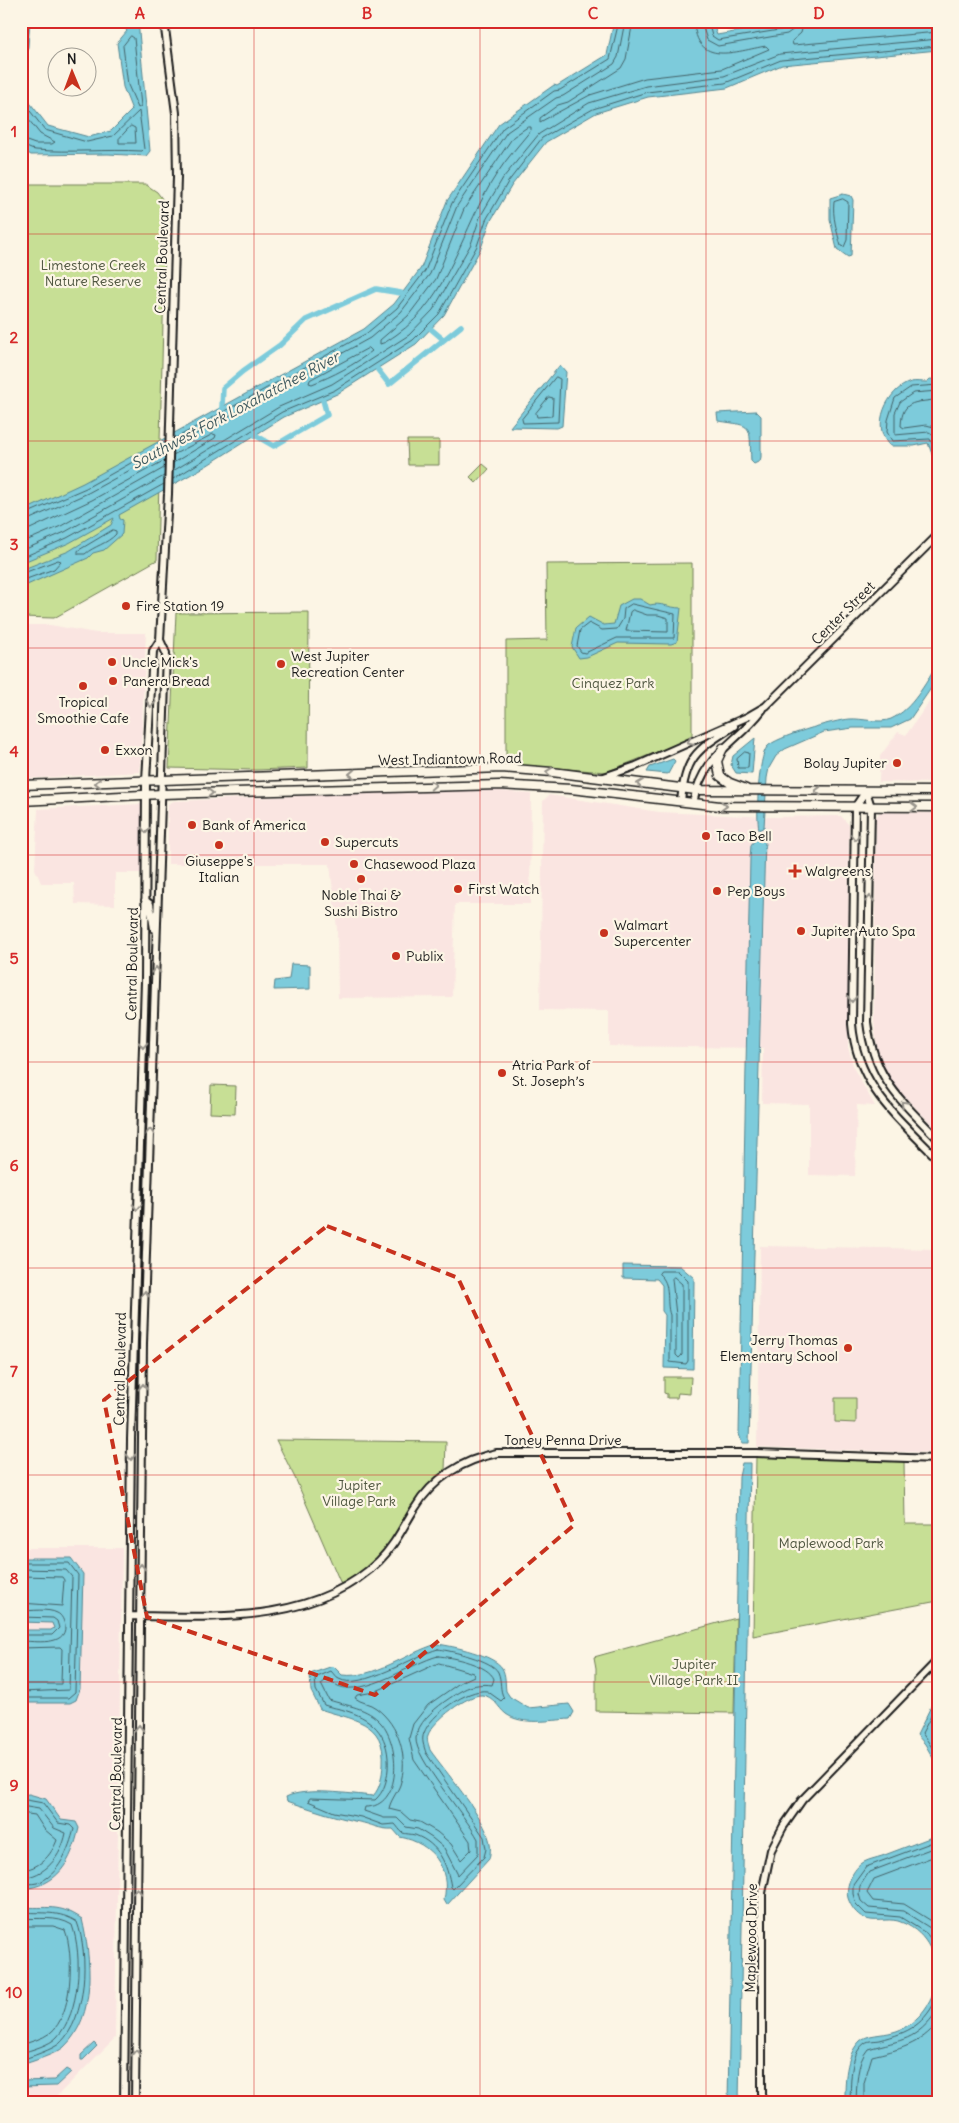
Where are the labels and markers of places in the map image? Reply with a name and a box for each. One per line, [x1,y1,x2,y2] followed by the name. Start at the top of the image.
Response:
[136,597,224,615] place label: Fire Station 19
[120,600,132,612] marker: Fire Station 19
[291,647,405,681] place label: West Jupiter Recreation Center
[122,653,198,671] place label: Uncle Mick's
[106,656,118,668] marker: Uncle Mick's
[275,658,287,670] marker: West Jupiter Recreation Center
[123,672,210,690] place label: Panera Bread
[107,675,119,687] marker: Panera Bread
[77,680,89,692] marker: Tropical Smoothie Cafe
[37,693,129,727] place label: Tropical Smoothie Cafe
[115,741,153,759] place label: Exxon
[99,744,111,756] marker: Exxon
[803,754,887,772] place label: Bolay Jupiter
[891,757,903,769] marker: Bolay Jupiter
[202,816,306,834] place label: Bank of America
[186,819,198,831] marker: Bank of America
[716,827,772,845] place label: Taco Bell
[700,830,712,842] marker: Taco Bell
[335,833,398,851] place label: Supercuts
[319,836,331,848] marker: Supercuts
[213,839,225,851] marker: Giuseppe's Italian
[185,852,253,886] place label: Giuseppe's Italian
[364,855,476,873] place label: Chasewood Plaza
[348,858,360,870] marker: Chasewood Plaza
[805,862,871,880] place label: Walgreens
[789,865,801,877] marker: Walgreens
[355,873,367,885] marker: Noble Thai & Sushi Bistro
[468,880,539,898] place label: First Watch
[727,882,785,900] place label: Pep Boys
[452,883,464,895] marker: First Watch
[711,885,723,897] marker: Pep Boys
[321,886,401,920] place label: Noble Thai & Sushi Bistro
[614,916,692,950] place label: Walmart Supercenter
[811,922,915,940] place label: Jupiter Auto Spa
[795,925,807,937] marker: Jupiter Auto Spa
[598,927,610,939] marker: Walmart Supercenter
[406,947,444,965] place label: Publix
[390,950,402,962] marker: Publix
[512,1056,591,1090] place label: Atria Park of St. Joseph’s
[496,1067,508,1079] marker: Atria Park of St. Joseph’s
[720,1331,838,1365] place label: Jerry Thomas Elementary School
[842,1342,854,1354] marker: Jerry Thomas Elementary School

